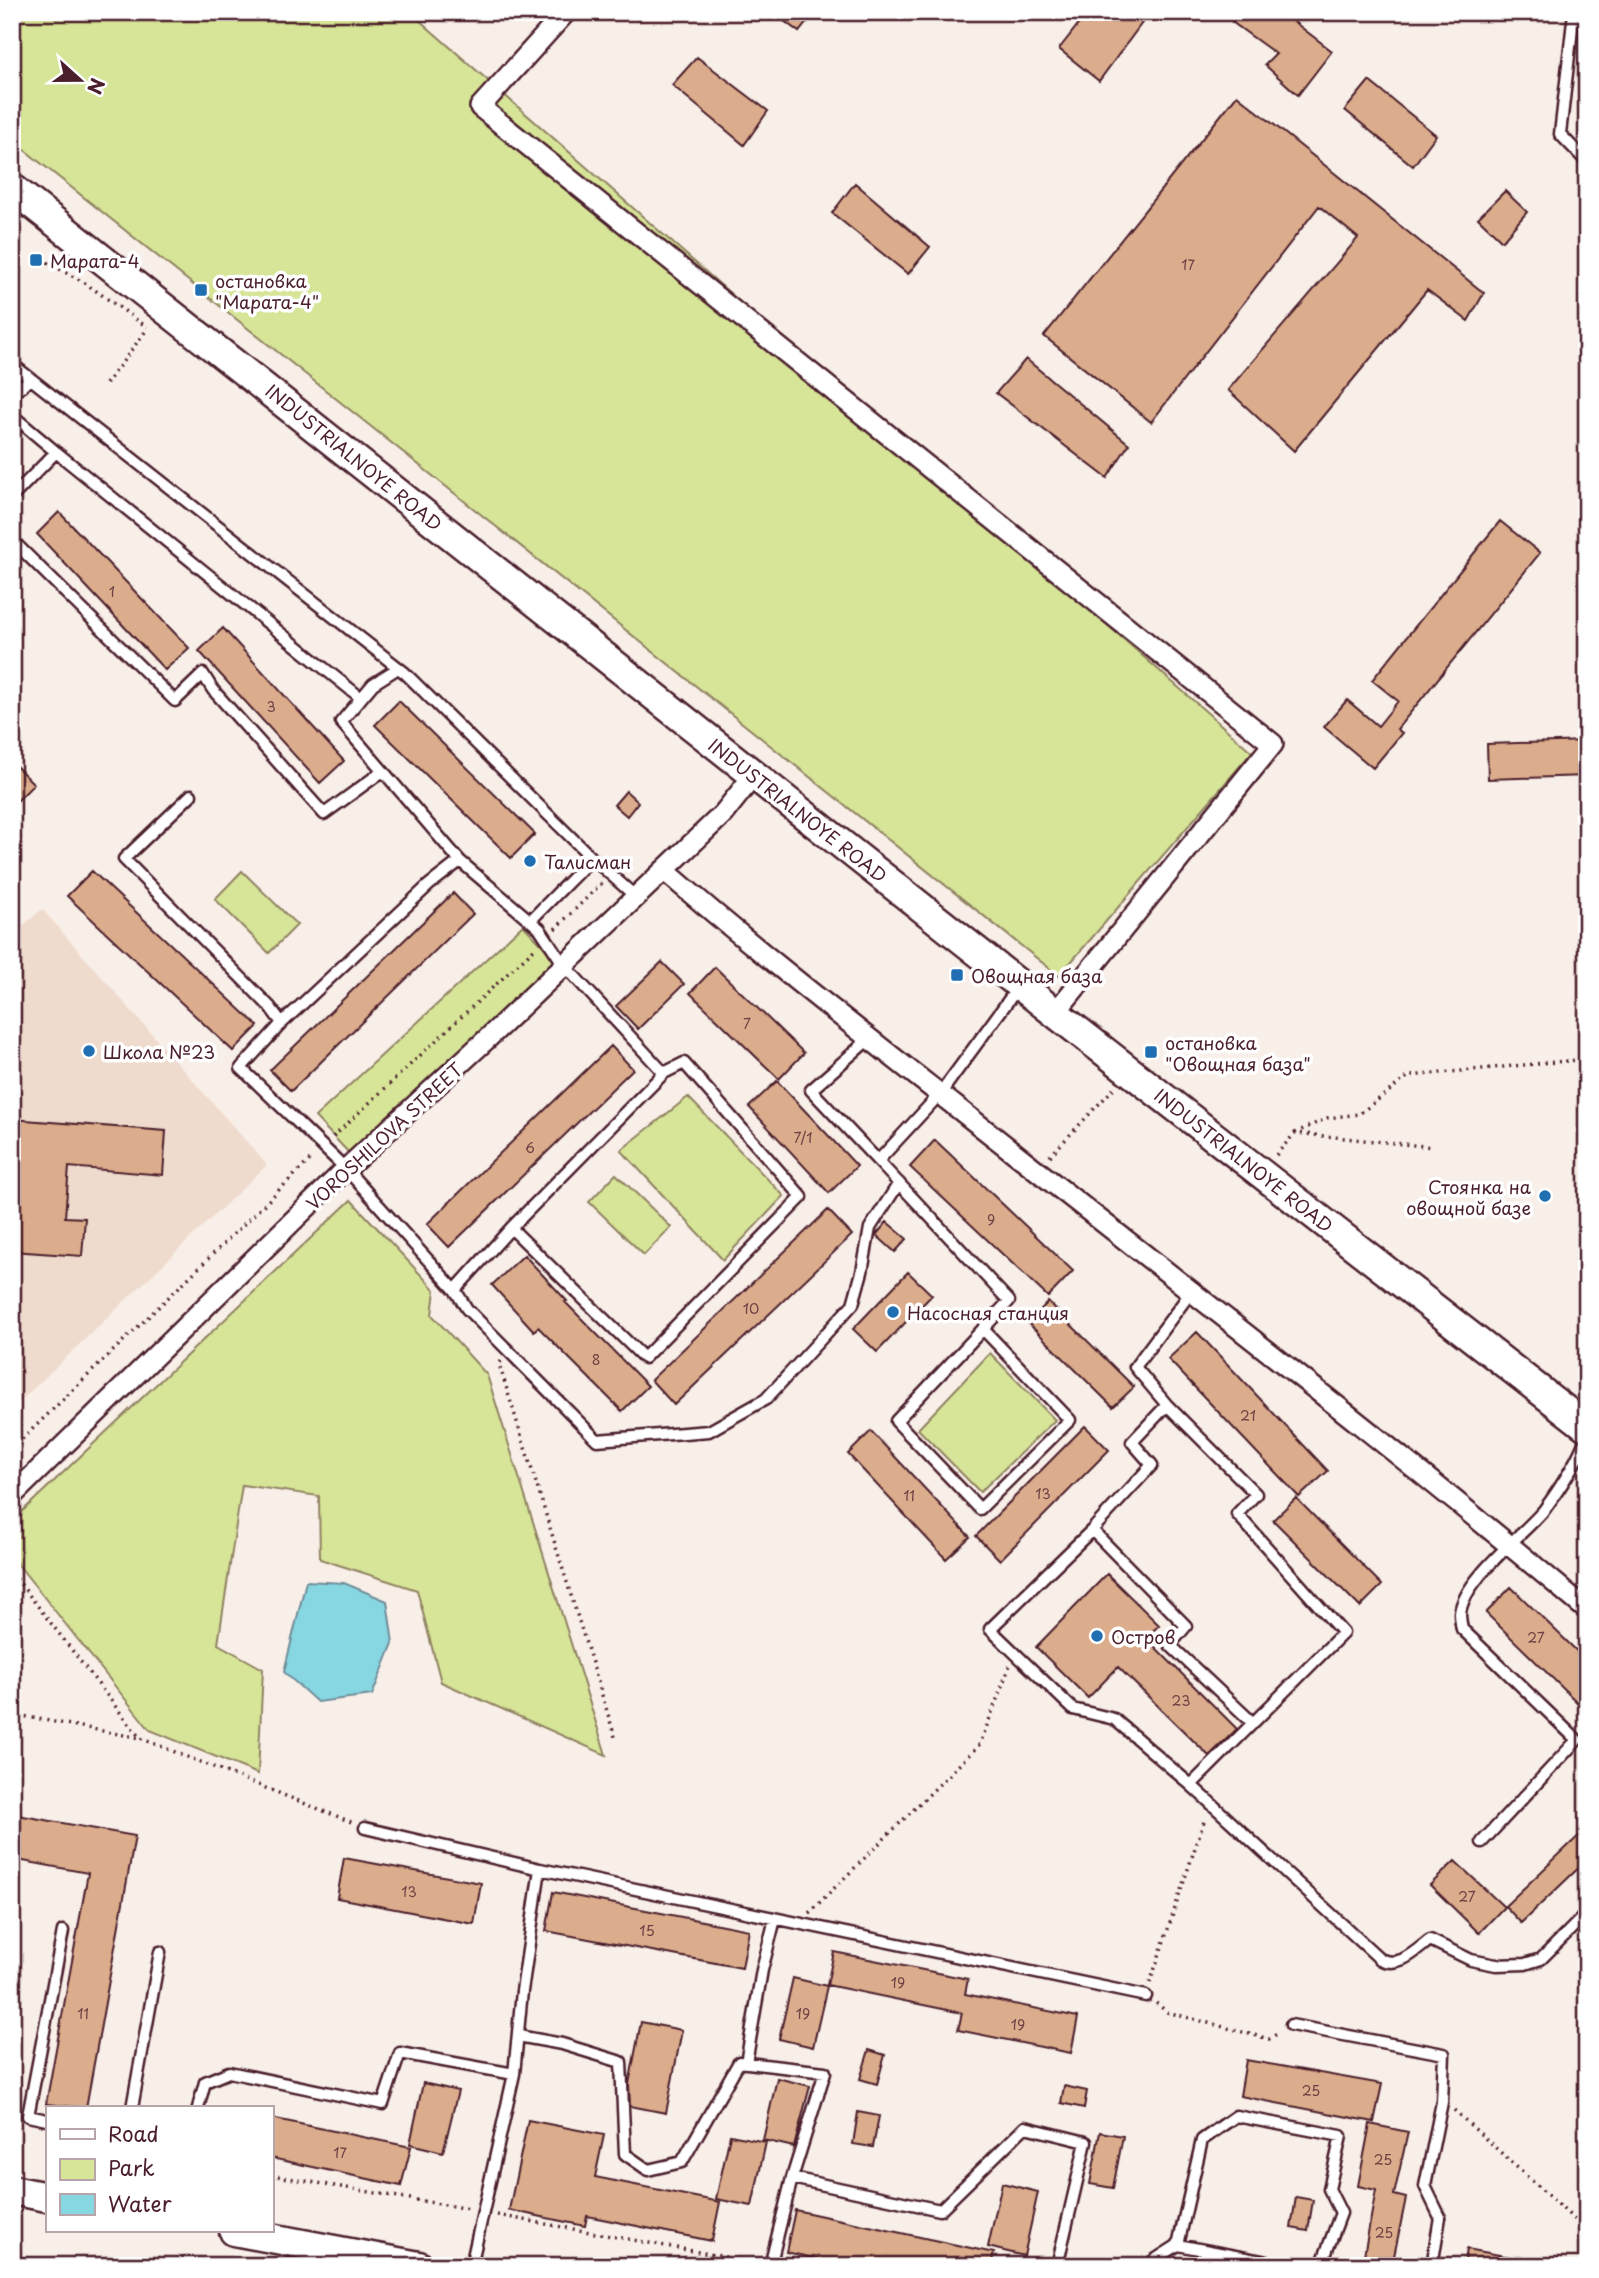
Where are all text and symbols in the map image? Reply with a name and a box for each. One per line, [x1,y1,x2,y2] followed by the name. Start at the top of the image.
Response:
[46,46,116,116] north arrow
[81,74,113,98] text: N
[50,247,140,274] place label: Марата-4
[28,252,44,268] marker: Марата-4
[1181,254,1195,275] house number: 17
[215,267,319,315] place label: остановка "Марата-4"
[193,282,209,298] marker: остановка "Марата-4"
[260,377,448,537] street label: INDUSTRIALNOYE ROAD
[109,581,115,602] house number: 1
[266,696,276,717] house number: 3
[703,732,893,888] street label: INDUSTRIALNOYE ROAD
[544,848,631,875] place label: Талисман
[522,853,538,869] marker: Талисман
[971,962,1103,989] place label: Овощная база
[949,967,965,983] marker: Овощная база
[743,1013,751,1034] house number: 7
[1165,1029,1311,1077] place label: остановка "Овощная база"
[103,1038,215,1065] place label: Школа №23
[81,1043,97,1059] marker: Школа №23
[1143,1044,1159,1060] marker: остановка "Овощная база"
[300,1056,469,1216] street label: VOROSHILOVA STREET
[1149,1082,1339,1238] street label: INDUSTRIALNOYE ROAD
[793,1127,813,1148] house number: 7/1
[525,1137,535,1158] house number: 6
[1406,1173,1532,1221] place label: Стоянка на овощной базе
[1537,1188,1553,1204] marker: Стоянка на овощной базе
[987,1209,995,1230] house number: 9
[743,1298,759,1319] house number: 10
[907,1299,1069,1326] place label: Насосная станция
[885,1304,901,1320] marker: Насосная станция
[592,1349,600,1370] house number: 8
[1240,1405,1256,1426] house number: 21
[1035,1483,1051,1504] house number: 13
[903,1485,915,1506] house number: 11
[1111,1623,1175,1650] place label: Остров
[1527,1627,1545,1648] house number: 27
[1089,1628,1105,1644] marker: Остров
[1172,1690,1190,1711] house number: 23
[401,1881,417,1902] house number: 13
[1458,1886,1476,1907] house number: 27
[639,1920,655,1941] house number: 15
[891,1972,905,1993] house number: 19
[77,2003,89,2024] house number: 11
[796,2003,810,2024] house number: 19
[1011,2014,1025,2035] house number: 19
[1302,2080,1320,2101] house number: 25
[46,2106,273,2232] legend
[108,2117,159,2149] text: Road
[333,2142,347,2163] house number: 17
[1374,2149,1392,2170] house number: 25
[108,2151,155,2183] text: Park
[108,2187,172,2219] text: Water
[1375,2222,1393,2243] house number: 25

